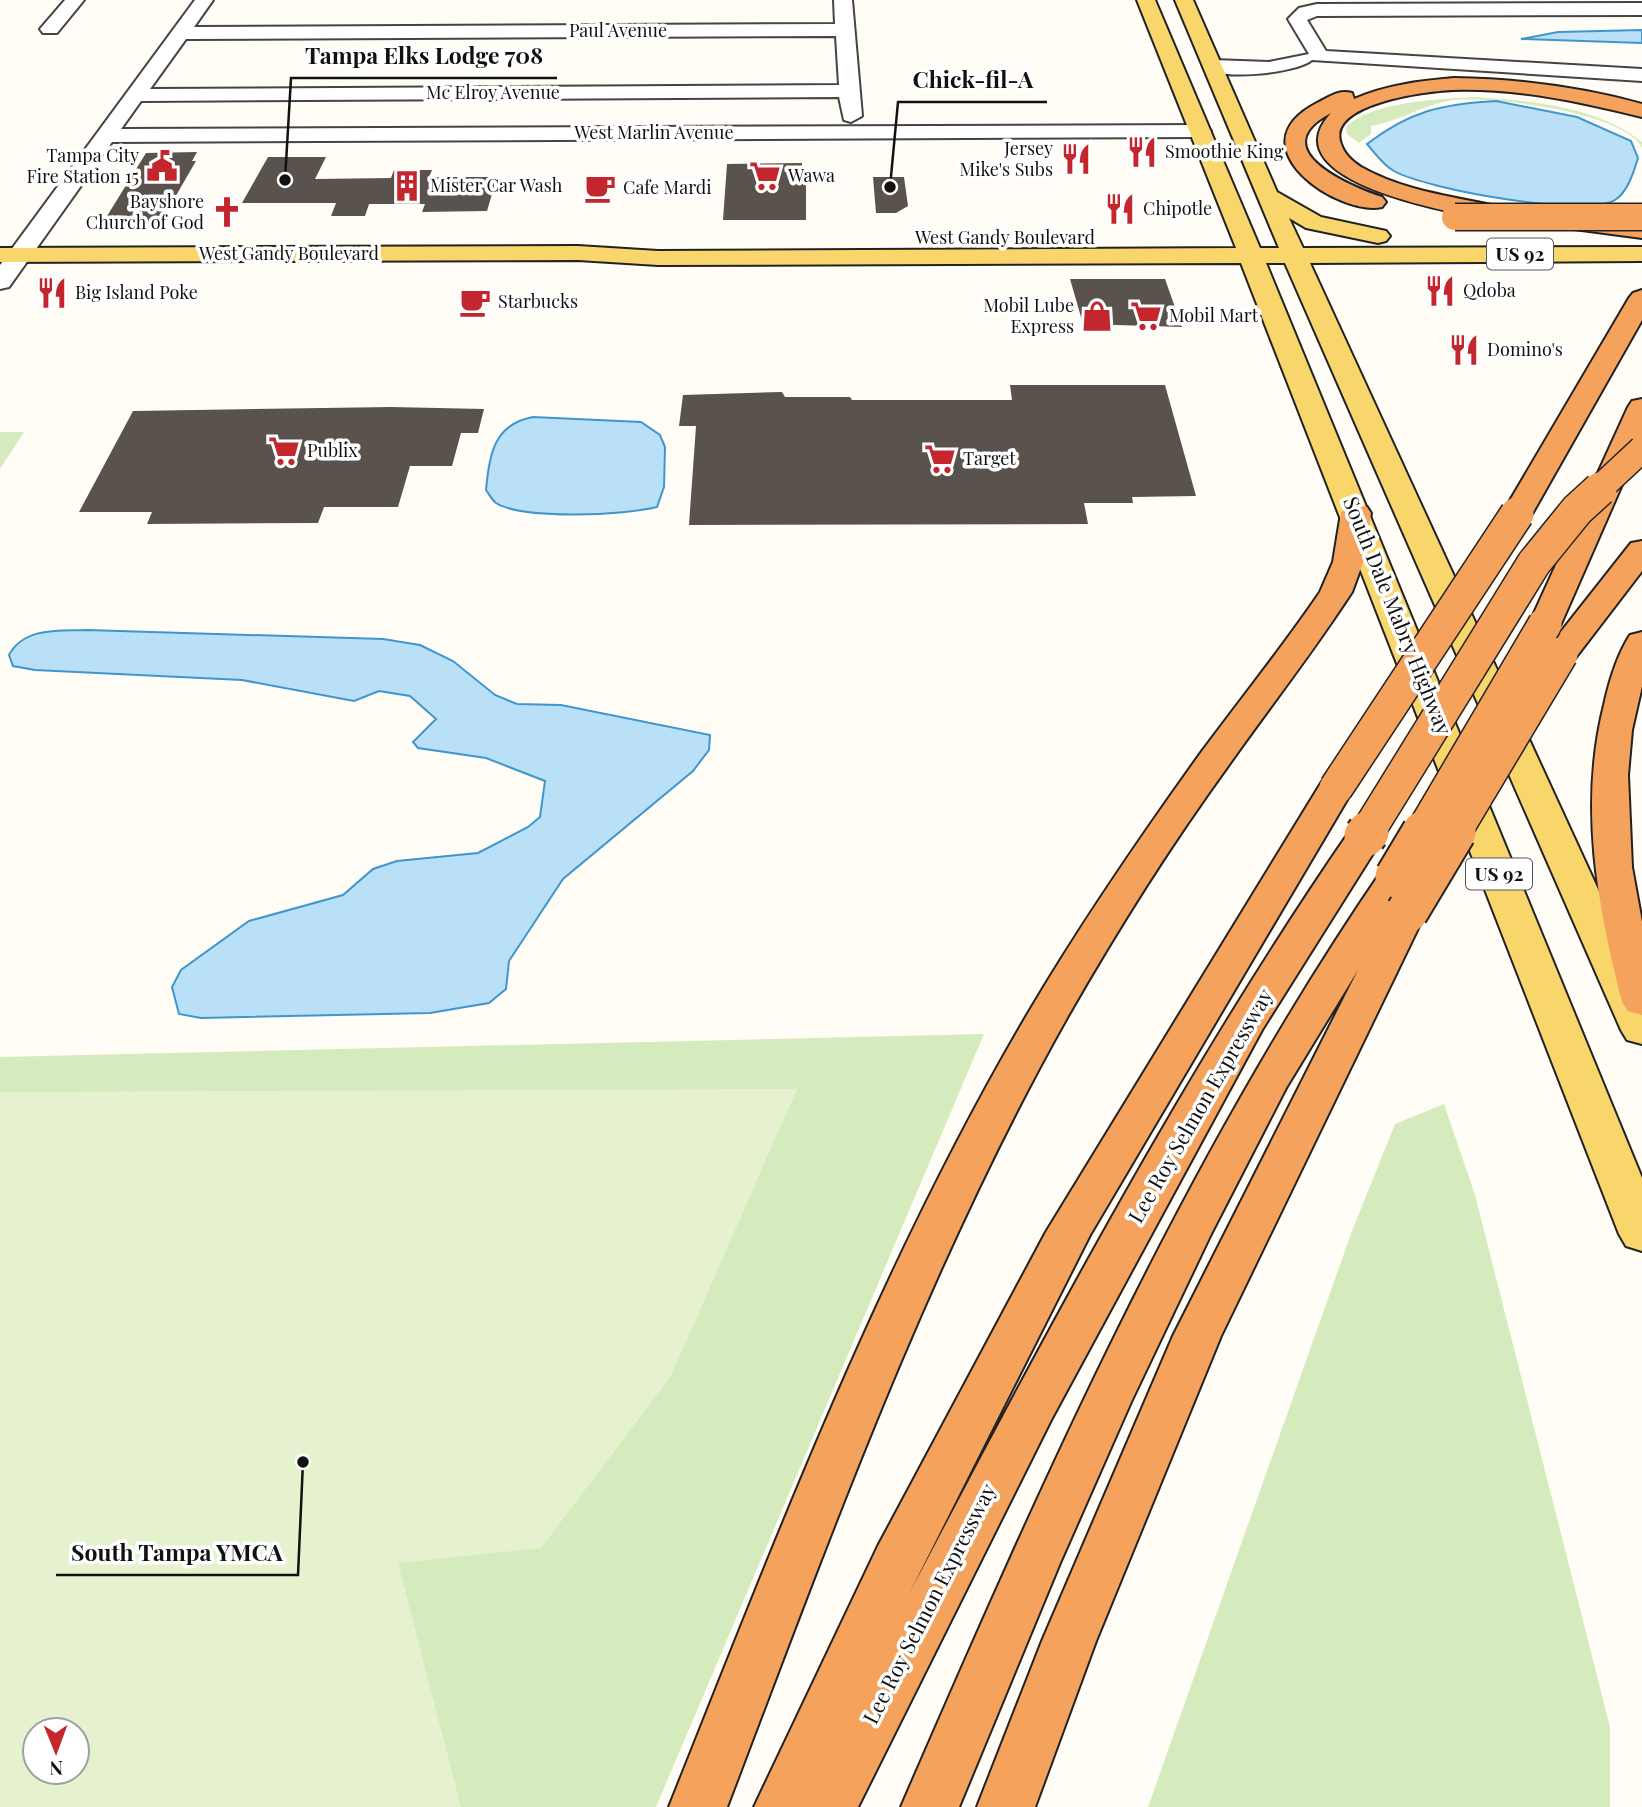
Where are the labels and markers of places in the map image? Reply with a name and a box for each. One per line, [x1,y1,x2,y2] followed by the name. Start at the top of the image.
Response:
[291,34,557,78] callout: Tampa Elks Lodge 708
[898,58,1047,102] callout: Chick-fil-A
[1125,135,1159,169] restaurant icon: Smoothie King
[959,136,1053,181] place label: Jersey Mike's Subs
[1165,139,1284,163] place label: Smoothie King
[1059,142,1093,176] restaurant icon: Jersey Mike's Subs
[27,143,139,188] place label: Tampa City Fire Station 15
[145,149,179,183] public building icon: Tampa City Fire Station 15
[748,159,782,193] supermarket icon: Wawa
[787,163,835,187] place label: Wawa
[390,169,424,203] building icon: Mister Car Wash
[583,171,617,205] cafe icon: Cafe Mardi
[430,173,563,197] place label: Mister Car Wash
[623,175,712,199] place label: Cafe Mardi
[86,189,205,234] place label: Bayshore Church of God
[1103,192,1137,226] restaurant icon: Chipotle
[210,195,244,229] church icon: Bayshore Church of God
[1143,196,1212,220] place label: Chipotle
[1423,274,1457,308] restaurant icon: Qdoba
[35,276,69,310] restaurant icon: Big Island Poke
[1463,278,1516,302] place label: Qdoba
[75,280,198,304] place label: Big Island Poke
[458,285,492,319] cafe icon: Starbucks
[498,289,578,313] place label: Starbucks
[983,293,1074,338] place label: Mobil Lube Express
[1080,299,1114,333] shop icon: Mobil Lube Express
[1129,299,1163,333] supermarket icon: Mobil Mart
[1169,303,1259,327] place label: Mobil Mart
[1447,333,1481,367] restaurant icon: Domino's
[1487,337,1563,361] place label: Domino's
[267,434,301,468] supermarket icon: Publix
[307,438,358,462] place label: Publix
[923,442,957,476] supermarket icon: Target
[963,446,1016,470] place label: Target
[56,1531,298,1575] callout: South Tampa YMCA

